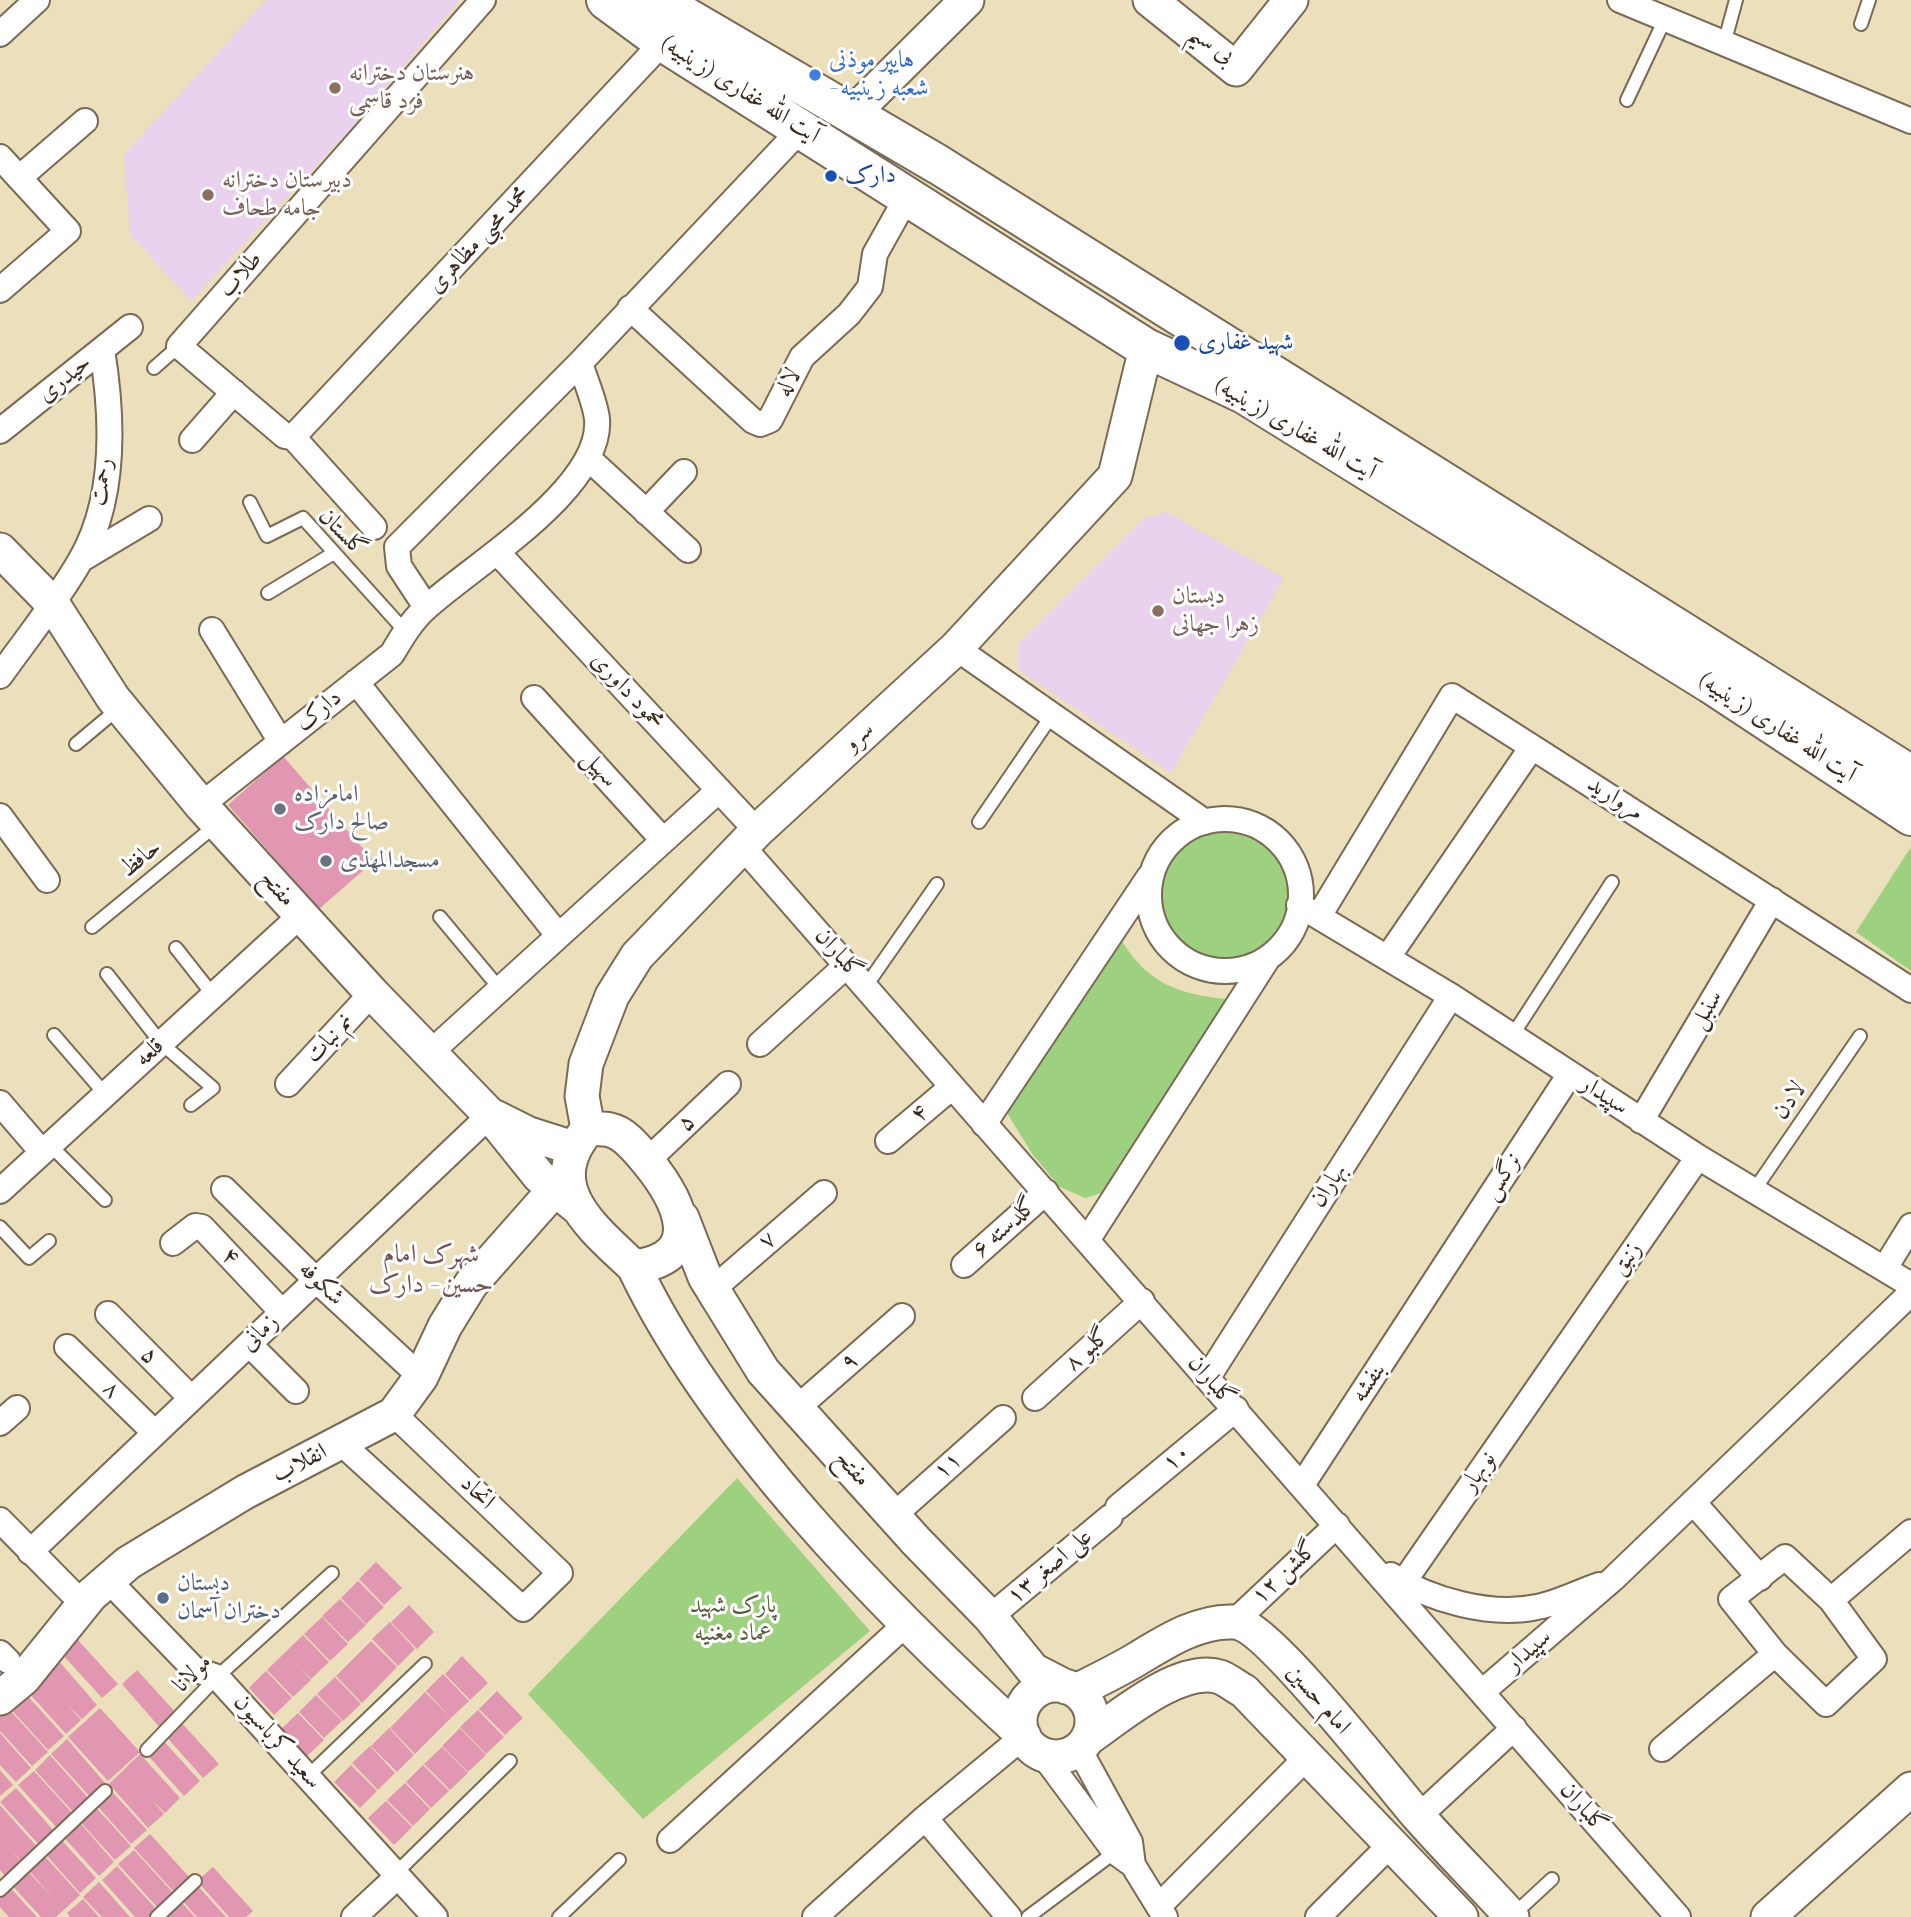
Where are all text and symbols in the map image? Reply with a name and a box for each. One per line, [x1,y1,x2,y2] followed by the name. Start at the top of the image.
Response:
[1182,19,1240,71] street label: بی سیم
[655,30,825,150] street label: آیت الله غفاری (زینبیه)
[829,47,929,103] place label: هایپر موذنی - شعبه زینبیه
[349,60,474,116] place label: هنرستان دخترانه فرد قاسمی
[807,67,823,83] marker: هایپر موذنی - شعبه زینبیه
[327,80,343,96] marker: هنرستان دخترانه فرد قاسمی
[845,162,896,190] place label: دارک
[222,167,352,223] place label: دبیرستان دخترانه جامه طحاف
[823,168,839,184] marker: دارک
[422,180,536,300] street label: محمد محبی مظاهری
[200,187,216,203] marker: دبیرستان دخترانه جامه طحاف
[213,246,269,304] street label: طلاب
[1198,329,1294,357] place label: شهید غفاری
[1172,333,1192,353] marker: شهید غفاری
[32,349,98,409] street label: حیدری
[770,364,808,402] street label: لاله
[1209,371,1381,487] street label: آیت الله غفاری (زینبیه)
[84,456,120,508] street label: رحمت
[312,503,372,563] street label: گلستان
[1172,583,1259,639] place label: دبستان زهرا جهانی
[1150,603,1166,619] marker: دبستان زهرا جهانی
[584,646,670,736] street label: محمود داوری
[1693,666,1861,790] street label: آیت الله غفاری (زینبیه)
[290,684,348,738] street label: دارک
[838,716,880,758] street label: سرو
[575,744,623,794] street label: سهیل
[1581,770,1649,828] street label: مروارید
[294,781,389,837] place label: امامزاده صالح دارک
[272,801,288,817] marker: امامزاده صالح دارک
[114,833,168,885] street label: حافظ
[340,847,440,875] place label: مسجدالمهذی
[318,853,334,869] marker: مسجدالمهذی
[253,865,301,913] street label: مفتح
[808,922,868,986] street label: گلباران
[1684,985,1730,1035] street label: سنبل
[300,1008,360,1070] street label: نم نبات
[129,1032,171,1074] street label: قلعه
[1575,1070,1633,1122] street label: سپیدار
[1767,1076,1813,1126] street label: لادن
[905,1098,935,1130] street label: ۴
[672,1108,702,1138] street label: ۵
[1477,1148,1529,1206] street label: نرگس
[1304,1159,1354,1213] street label: بهاران
[967,1191,1043,1265] street label: گلدسته ۶
[753,1226,783,1256] street label: ۷
[1605,1237,1649,1281] street label: زنبق
[369,1240,493,1302] district label: شهرک امام حسین - دارک
[215,1242,245,1272] street label: ۴
[292,1256,350,1312] street label: شکوفه
[235,1308,285,1358] street label: زمانی
[1059,1322,1117,1378] street label: گلبو ۸
[134,1341,164,1371] street label: ۵
[835,1347,865,1377] street label: ۹
[1181,1349,1241,1413] street label: گلباران
[1346,1358,1392,1408] street label: بنفشه
[96,1375,126,1405] street label: ۸
[268,1438,332,1490] street label: انقلاب
[1157,1438,1197,1478] street label: ۱۰
[828,1445,876,1493] street label: مفتح
[928,1446,968,1486] street label: ۱۱
[1455,1446,1503,1498] street label: نوبهار
[454,1470,500,1516] street label: اتحاد
[1001,1523,1099,1611] street label: علی اصغر ۱۳
[1246,1535,1324,1611] street label: گلشن ۱۲
[177,1570,281,1626] place label: دبستان دختران آسمان
[155,1590,171,1606] marker: دبستان دختران آسمان
[690,1592,776,1648] park label: پارک شهید عماد مغنیه
[1500,1623,1558,1679] street label: سپیدار
[168,1649,218,1699] street label: مولانا
[1280,1659,1356,1741] street label: امام حسین
[227,1688,327,1796] street label: سعید کرباسیون
[1553,1776,1613,1840] street label: گلباران

